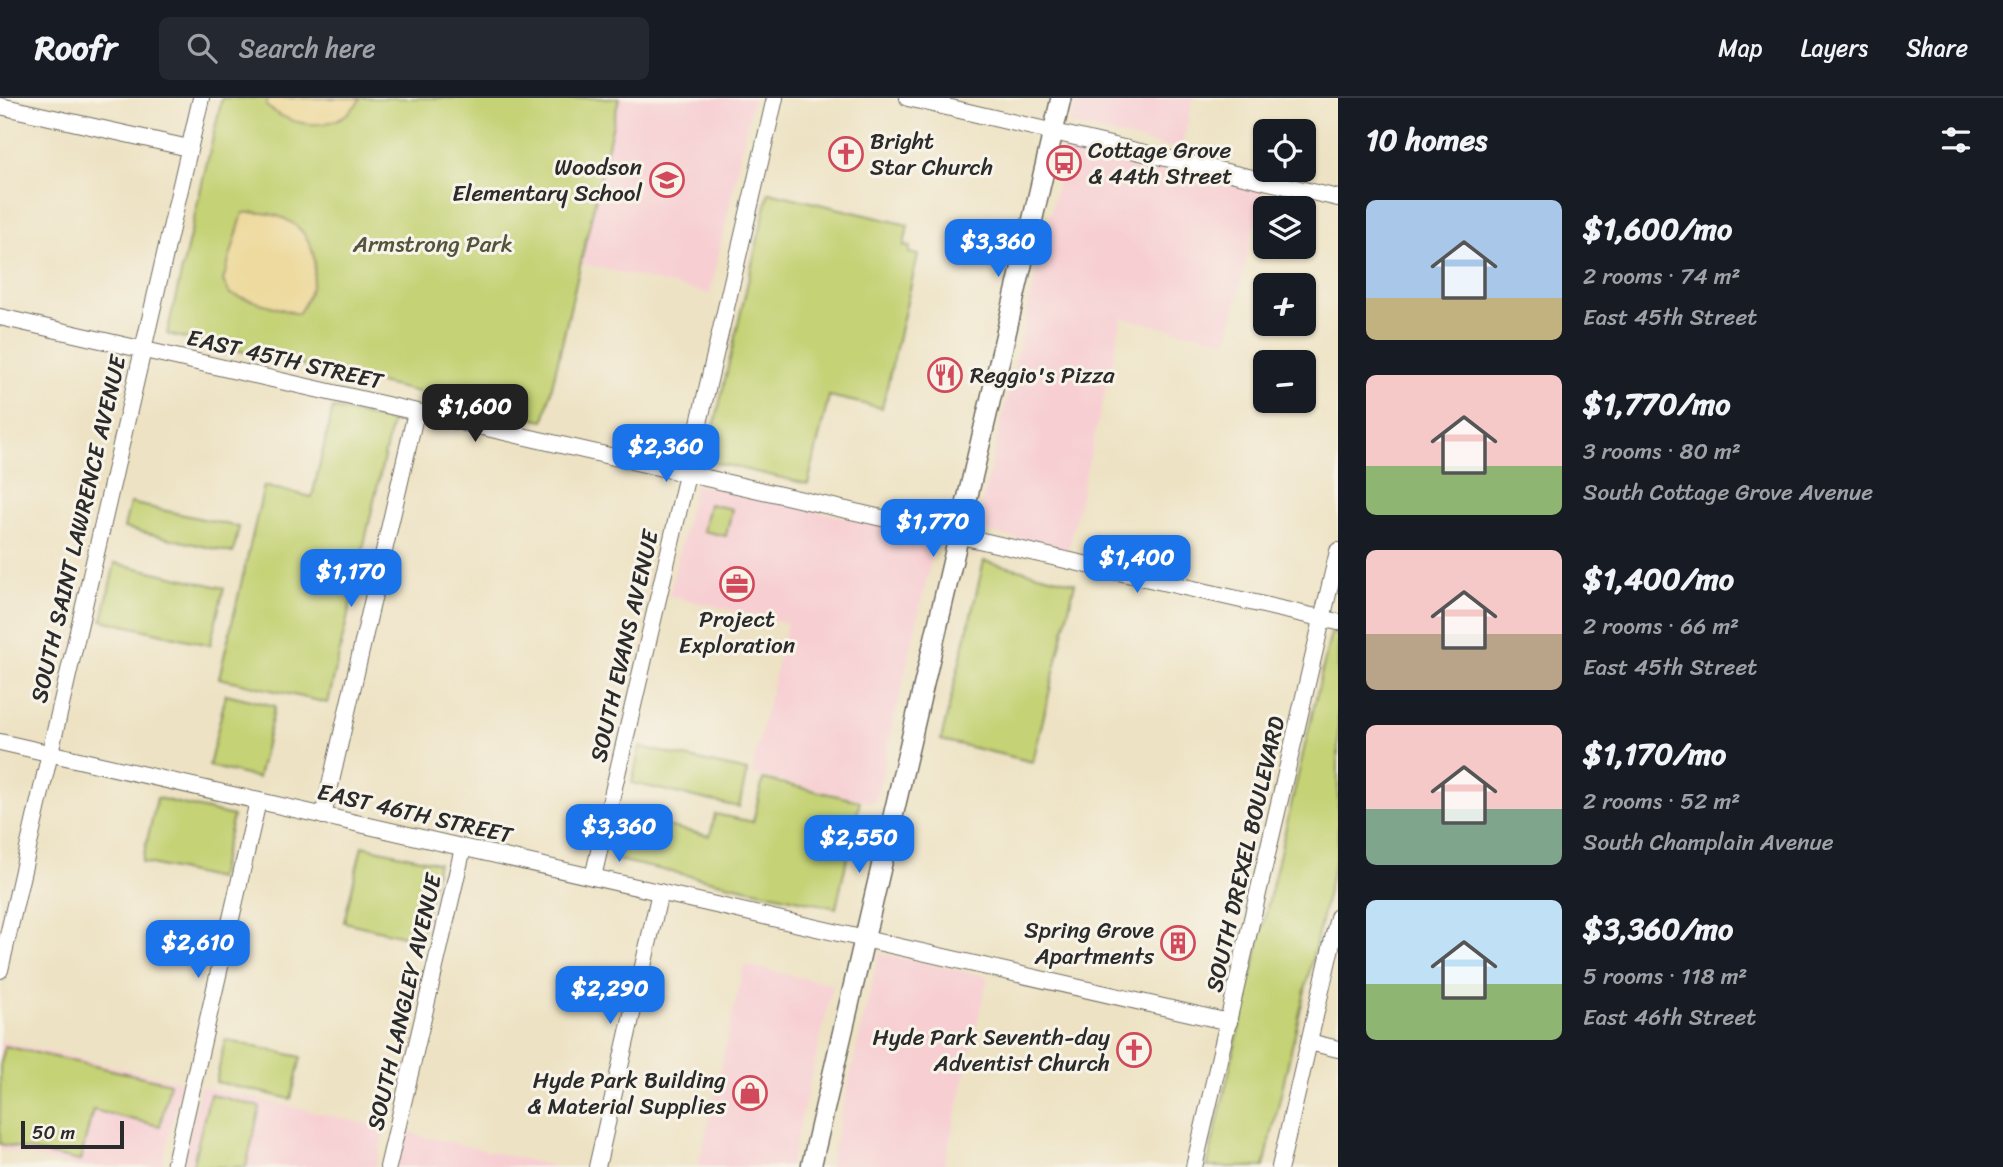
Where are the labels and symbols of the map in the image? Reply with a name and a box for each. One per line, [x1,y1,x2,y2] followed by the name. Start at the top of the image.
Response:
[870,121,993,188] place label: Bright Star Church
[1088,130,1232,197] place label: Cottage Grove & 44th Street
[827,135,865,173] church icon: Bright Star Church
[1045,144,1083,182] bus stop icon: Cottage Grove & 44th Street
[452,147,642,214] place label: Woodson Elementary School
[648,161,686,199] school or university icon: Woodson Elementary School
[941,220,1055,279] pin: $3,360
[352,224,513,265] park label: Armstrong Park
[183,317,389,402] street label: EAST 45TH STREET
[19,350,139,707] street label: SOUTH SAINT LAWRENCE AVENUE
[970,355,1115,396] place label: Reggio's Pizza
[926,356,964,394] restaurant icon: Reggio's Pizza
[418,384,532,444] pin: $1,600
[609,424,723,484] pin: $2,360
[876,500,990,559] pin: $1,770
[578,525,671,766] street label: SOUTH EVANS AVENUE
[1080,536,1194,595] pin: $1,400
[294,550,408,609] pin: $1,170
[718,565,756,603] office icon: Project Exploration
[679,599,796,666] place label: Project Exploration
[1194,712,1297,996] street label: SOUTH DREXEL BOULEVARD
[313,771,518,856] street label: EAST 46TH STREET
[562,804,676,864] pin: $3,360
[802,816,916,875] pin: $2,550
[355,868,454,1135] street label: SOUTH LANGLEY AVENUE
[1024,910,1154,977] place label: Spring Grove Apartments
[141,920,255,980] pin: $2,610
[1159,924,1197,962] building icon: Spring Grove Apartments
[553,967,667,1026] pin: $2,290
[872,1017,1110,1084] place label: Hyde Park Seventh-day Adventist Church
[1115,1031,1153,1069] church icon: Hyde Park Seventh-day Adventist Church
[527,1060,726,1127] place label: Hyde Park Building & Material Supplies
[731,1074,769,1112] shop icon: Hyde Park Building & Material Supplies
[21,1118,124,1150] scale bar

